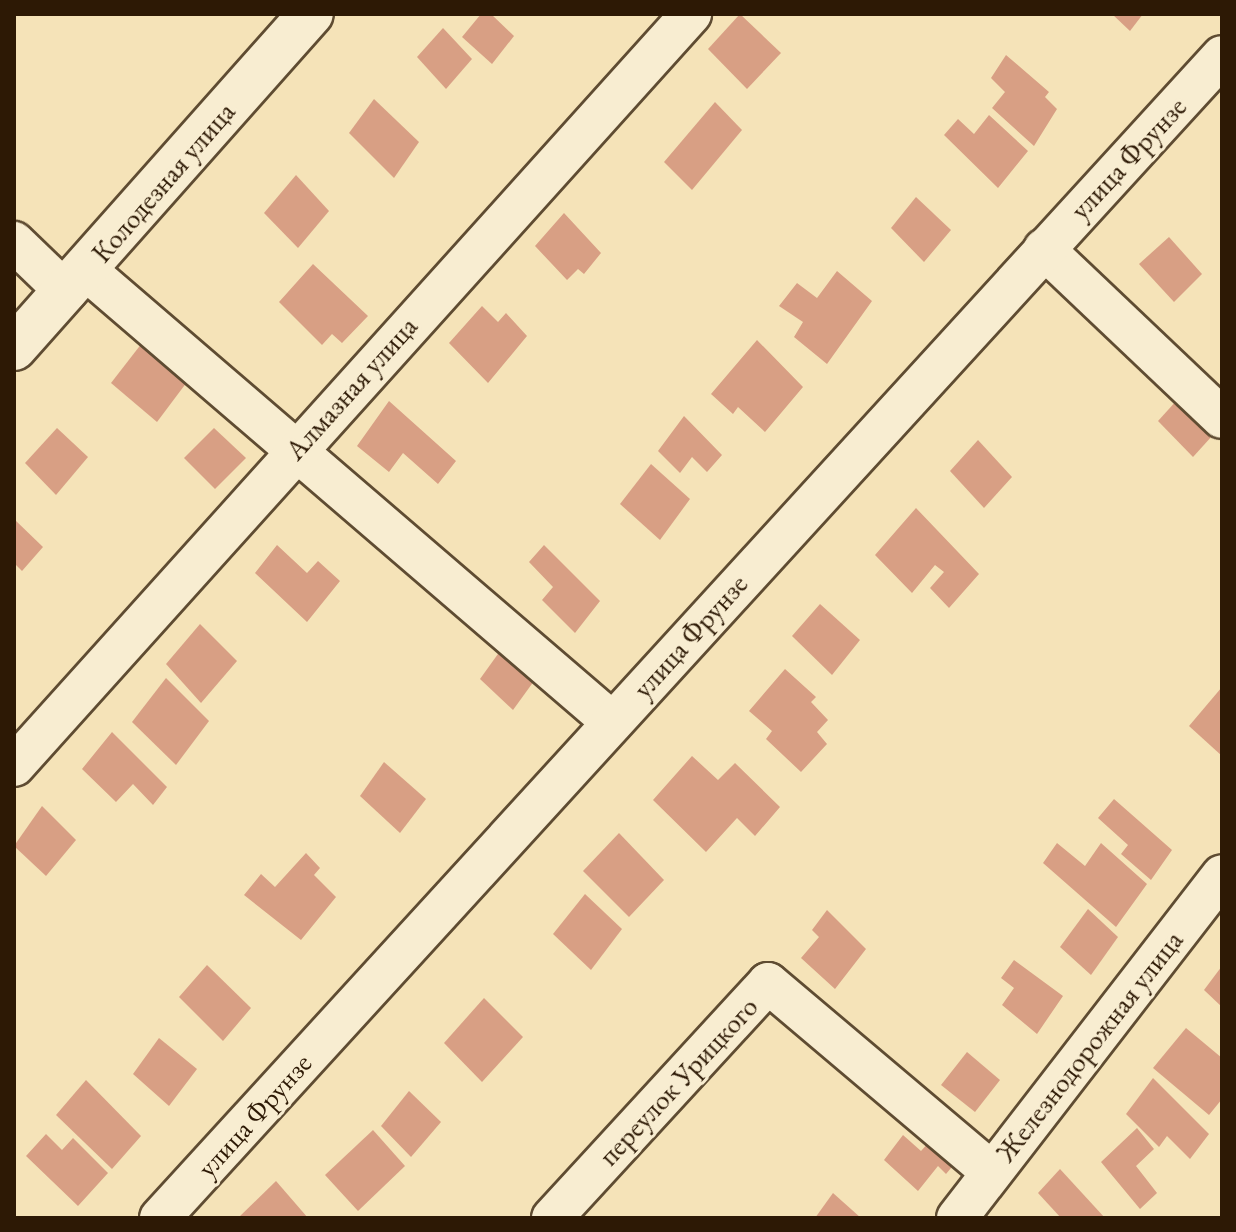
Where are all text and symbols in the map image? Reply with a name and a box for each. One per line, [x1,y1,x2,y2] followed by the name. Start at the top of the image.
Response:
[1063,90,1193,226] street label: улица Фрунзе
[84,95,242,269] street label: Колодезная улица
[278,309,424,467] street label: Алмазная улица
[626,567,754,705] street label: улица Фрунзе
[988,924,1190,1168] street label: Железнодорожная улица
[591,990,765,1172] street label: переулок Урицкого
[190,1046,318,1184] street label: улица Фрунзе

